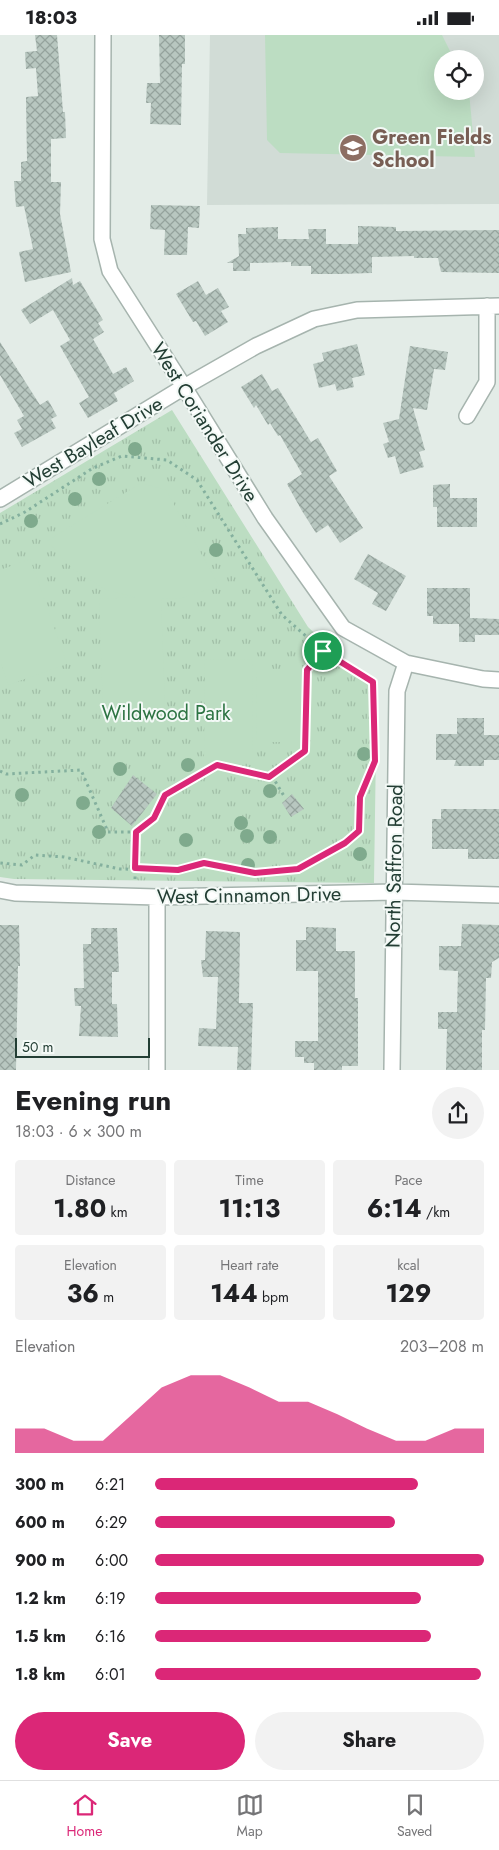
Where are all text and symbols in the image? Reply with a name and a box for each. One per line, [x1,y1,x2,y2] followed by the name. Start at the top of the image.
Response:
[25,4,77,31] text: 18:03
[434,50,484,100] map controls
[434,50,484,100] button: locate
[372,123,492,175] place label: Green Fields School
[338,133,368,163] school or university icon: Green Fields School
[144,337,265,508] street label: West Coriander Drive
[18,389,168,495] street label: West Bayleaf Drive
[302,630,344,672] pin
[309,637,337,665] icon: arrive
[101,699,231,728] park label: Wildwood Park
[379,784,410,948] street label: North Saffron Road
[157,879,341,912] street label: West Cinnamon Drive
[15,1035,150,1058] scale bar
[22,1037,53,1057] text: 50 m
[15,1080,171,1121] text: Evening run
[432,1087,484,1139] button: share
[15,1120,142,1143] text: 18:03 · 6 × 300 m
[65,1170,116,1190] text: Distance
[235,1170,264,1190] text: Time
[395,1170,422,1190] text: Pace
[53,1190,106,1226] text: 1.80
[219,1190,280,1226] text: 11:13
[367,1190,422,1226] text: 6:14
[106,1202,128,1222] text: km
[422,1202,450,1222] text: /km
[64,1255,117,1275] text: Elevation
[220,1255,279,1275] text: Heart rate
[397,1255,420,1275] text: kcal
[67,1275,99,1311] text: 36
[210,1275,258,1311] text: 144
[386,1275,431,1311] text: 129
[99,1287,114,1307] text: m
[258,1287,289,1307] text: bpm
[15,1335,75,1358] text: Elevation
[400,1335,484,1358] text: 203–208 m
[15,1473,64,1496] text: 300 m
[95,1473,125,1496] text: 6:21
[15,1511,65,1534] text: 600 m
[95,1511,127,1534] text: 6:29
[15,1549,65,1572] text: 900 m
[95,1549,128,1572] text: 6:00
[15,1587,66,1610] text: 1.2 km
[95,1587,125,1610] text: 6:19
[15,1625,66,1648] text: 1.5 km
[95,1625,125,1648] text: 6:16
[15,1663,65,1686] text: 1.8 km
[95,1663,126,1686] text: 6:01
[15,1712,245,1770] button: Save
[255,1712,484,1770] button: Share
[67,1791,102,1841] tab: Home
[236,1791,264,1841] tab: Map
[397,1791,432,1841] tab: Saved

